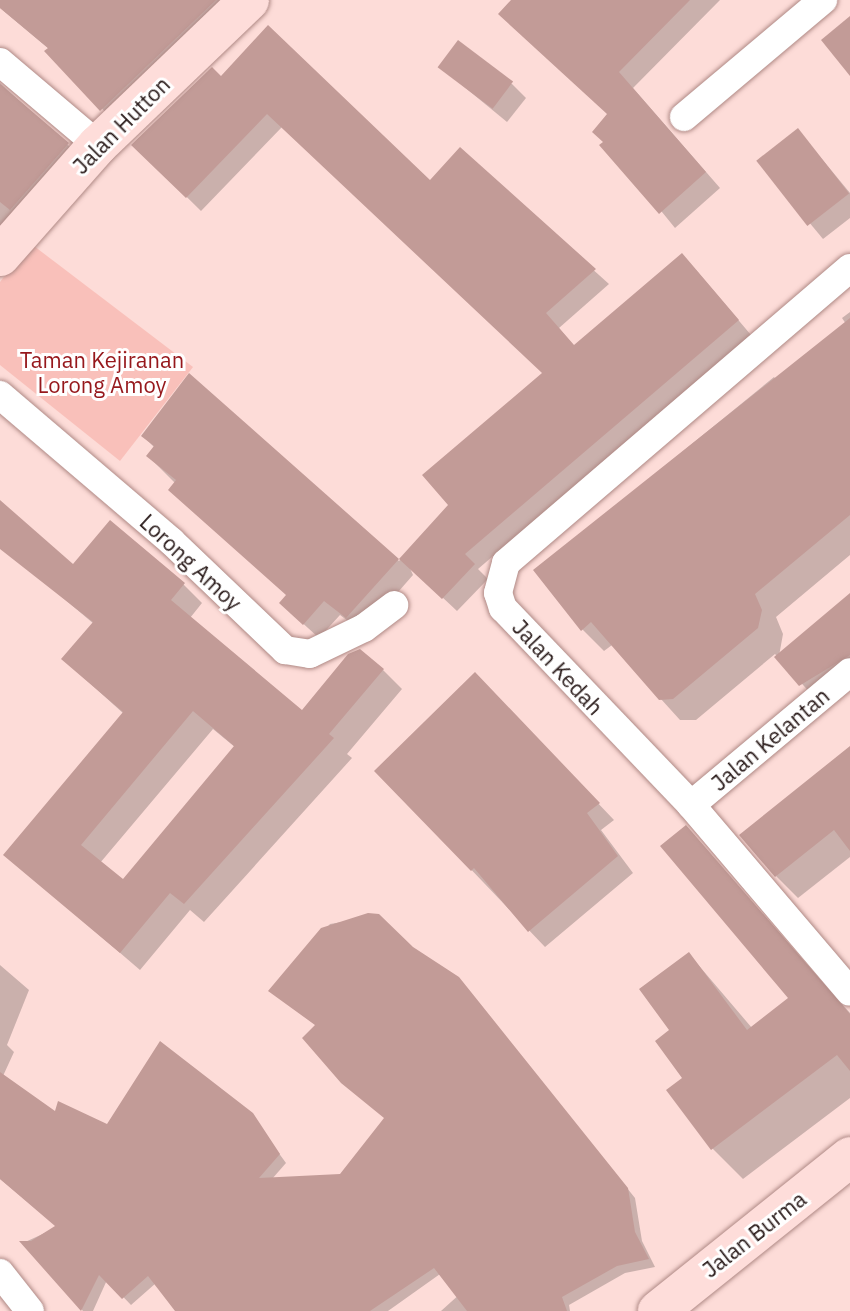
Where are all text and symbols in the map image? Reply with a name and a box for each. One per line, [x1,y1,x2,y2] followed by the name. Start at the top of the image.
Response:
[67,71,175,179] street label: Jalan Hutton
[20,346,184,398] park label: Taman Kejiranan Lorong Amoy
[135,508,247,616] street label: Lorong Amoy
[507,614,609,720] street label: Jalan Kedah
[706,682,834,796] street label: Jalan Kelantan
[697,1185,811,1283] street label: Jalan Burma

